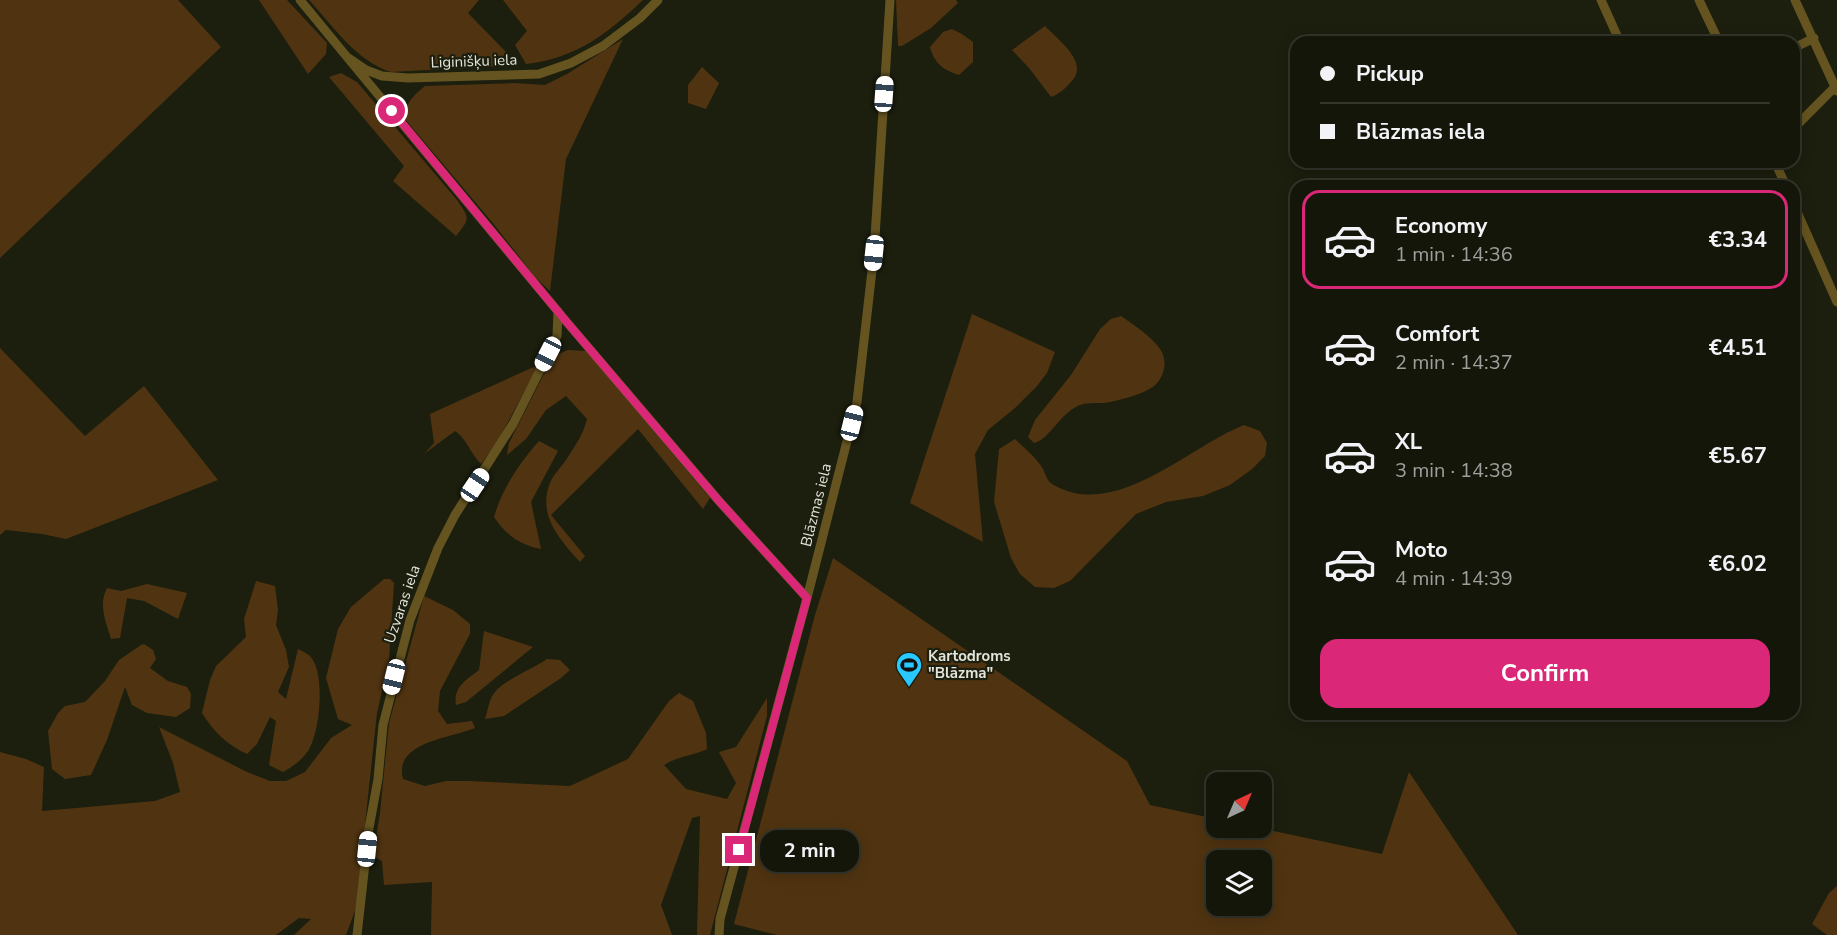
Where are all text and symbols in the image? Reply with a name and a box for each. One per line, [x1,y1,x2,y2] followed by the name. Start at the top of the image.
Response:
[430,49,518,73] street label: Liginišķu iela
[1356,59,1424,89] text: Pickup
[874,75,894,113] car
[378,97,405,124] route start
[1356,117,1485,147] text: Blāzmas iela
[1395,211,1487,241] text: Economy
[1323,213,1377,267] icon: car
[1709,225,1767,255] text: €3.34
[863,234,885,272] car
[1395,241,1513,268] text: 1 min · 14:36
[1395,319,1479,349] text: Comfort
[1323,321,1377,375] icon: car
[1709,333,1767,363] text: €4.51
[532,334,564,374] car
[1395,349,1513,376] text: 2 min · 14:37
[839,403,865,443] car
[1395,427,1422,457] text: XL
[1323,429,1377,483] icon: car
[1709,441,1767,471] text: €5.67
[1395,457,1513,484] text: 3 min · 14:38
[796,461,836,549] street label: Blāzmas iela
[457,465,493,505] car
[1395,535,1448,565] text: Moto
[1323,537,1377,591] icon: car
[1709,549,1767,579] text: €6.02
[379,562,425,646] street label: Uzvaras iela
[1395,565,1513,592] text: 4 min · 14:39
[1320,639,1770,708] button: Confirm
[928,646,1011,683] place label: Kartodroms "Blāzma"
[894,650,924,688] sports icon: Kartodroms "Blāzma"
[381,657,407,697] car
[1206,772,1272,838] north arrow
[1206,772,1272,916] map controls
[760,829,859,871] callout: 2 min
[356,830,378,868] car
[725,836,752,863] route end
[784,837,835,864] text: 2 min
[1206,850,1272,916] button: layers

